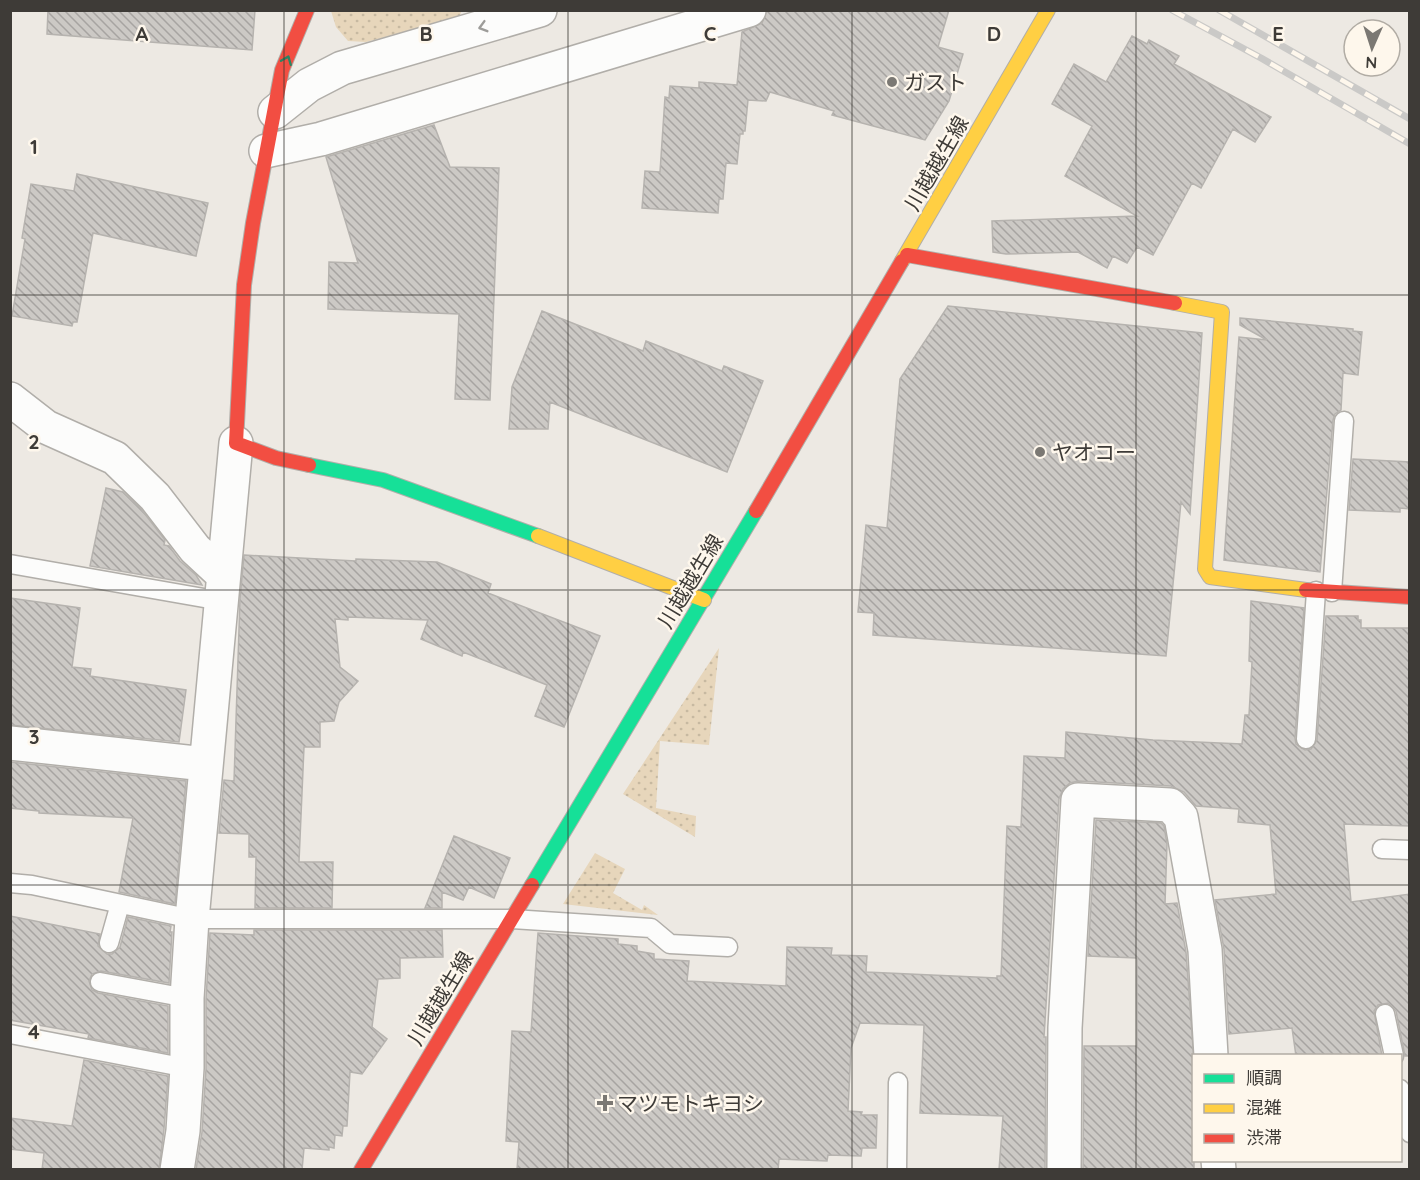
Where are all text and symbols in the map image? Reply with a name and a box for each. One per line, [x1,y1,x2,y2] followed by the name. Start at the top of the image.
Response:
[1342,18,1402,78] north arrow
[479,20,489,32] one-way arrow
[136,21,149,46] text: A
[419,21,433,46] text: B
[704,21,717,46] text: C
[987,21,1001,46] text: D
[1272,21,1284,46] text: E
[1365,53,1378,73] text: N
[280,55,292,66] one-way arrow
[904,69,967,95] place label: ガスト
[885,75,899,89] marker: ガスト
[898,111,974,215] street label: 川越越生線
[30,134,38,159] text: 1
[28,429,40,454] text: 2
[1052,439,1136,465] place label: ヤオコー
[1033,445,1047,459] marker: ヤオコー
[652,529,728,633] street label: 川越越生線
[29,724,39,749] text: 3
[402,946,478,1050] street label: 川越越生線
[28,1019,40,1044] text: 4
[1192,1054,1402,1162] legend
[1246,1066,1282,1089] text: 順調
[617,1090,764,1116] place label: マツモトキヨシ
[598,1096,612,1110] marker: マツモトキヨシ
[1246,1096,1282,1119] text: 混雑
[1246,1126,1282,1149] text: 渋滞

